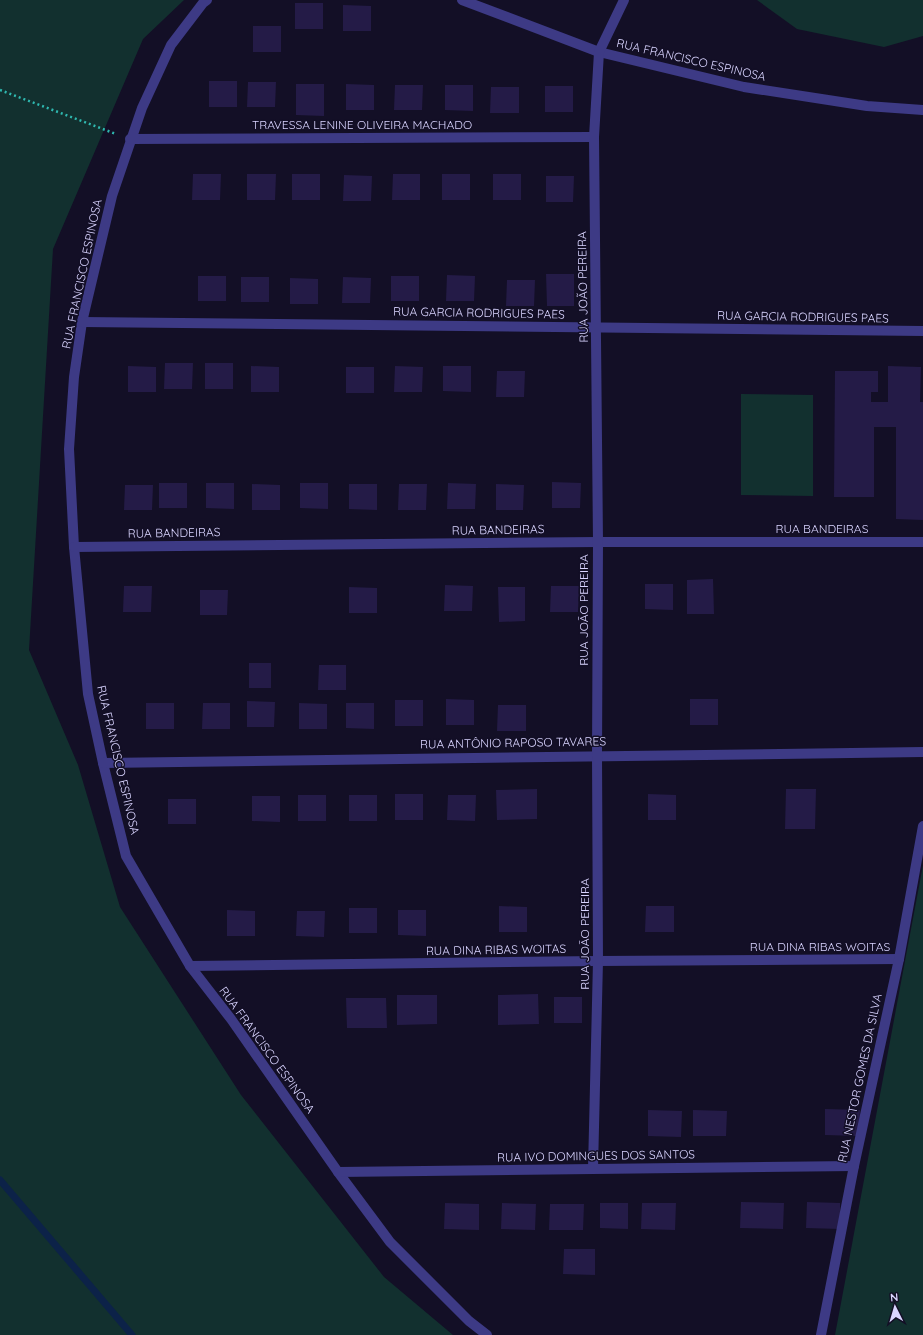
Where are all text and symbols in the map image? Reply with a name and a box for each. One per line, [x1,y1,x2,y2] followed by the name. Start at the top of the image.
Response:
[615,35,767,84] street label: RUA FRANCISCO ESPINOSA
[252,117,472,132] street label: TRAVESSA LENINE OLIVEIRA MACHADO
[58,197,105,350] street label: RUA FRANCISCO ESPINOSA
[574,231,591,343] street label: RUA JOÃO PEREIRA
[393,304,565,322] street label: RUA GARCIA RODRIGUES PAES
[717,308,889,326] street label: RUA GARCIA RODRIGUES PAES
[451,521,545,538] street label: RUA BANDEIRAS
[776,521,869,536] street label: RUA BANDEIRAS
[127,524,221,541] street label: RUA BANDEIRAS
[576,554,591,666] street label: RUA JOÃO PEREIRA
[94,684,143,836] street label: RUA FRANCISCO ESPINOSA
[420,733,606,752] street label: RUA ANTÔNIO RAPOSO TAVARES
[577,878,592,990] street label: RUA JOÃO PEREIRA
[750,939,890,954] street label: RUA DINA RIBAS WOITAS
[426,941,567,958] street label: RUA DINA RIBAS WOITAS
[216,983,319,1116] street label: RUA FRANCISCO ESPINOSA
[834,992,885,1164] street label: RUA NESTOR GOMES DA SILVA
[497,1146,695,1165] street label: RUA IVO DOMINGUES DOS SANTOS
[875,1287,915,1327] north arrow
[889,1290,899,1304] text: N

